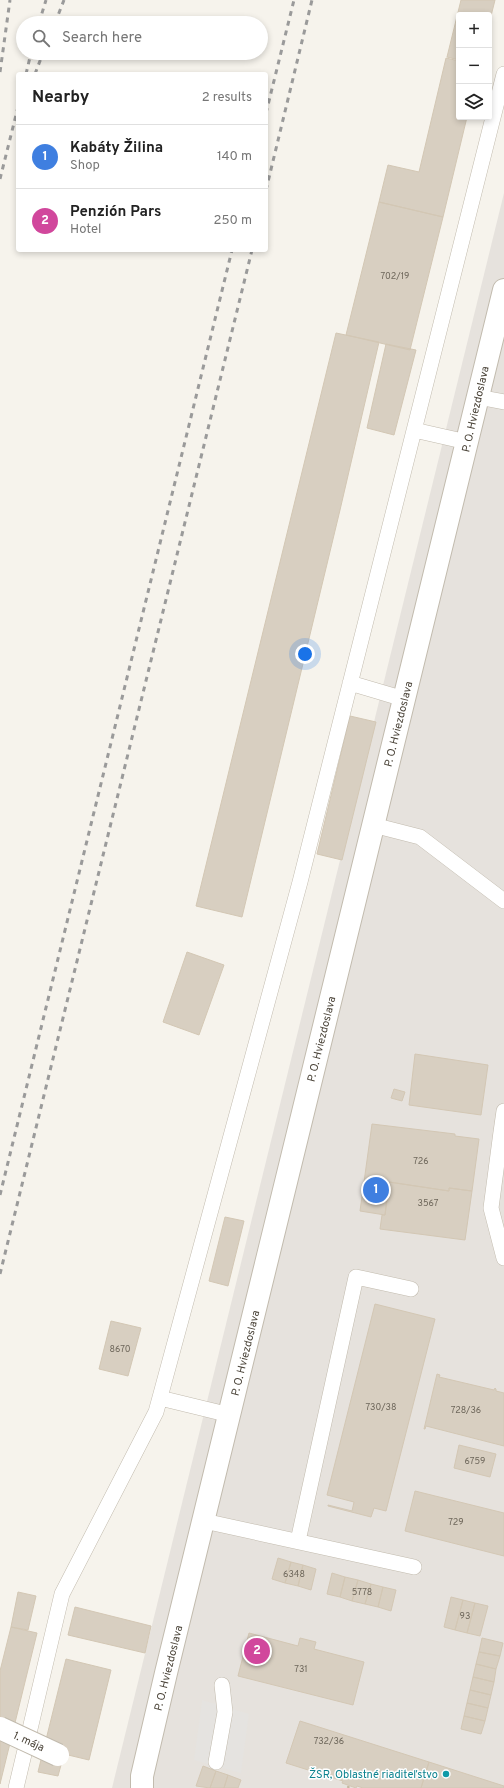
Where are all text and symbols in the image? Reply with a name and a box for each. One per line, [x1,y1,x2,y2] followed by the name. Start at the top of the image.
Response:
[456,12,492,120] map controls
[456,12,492,48] button: +
[16,16,268,60] search box
[30,27,52,49] icon: search
[62,29,142,48] text: Search here
[456,48,492,84] button: −
[456,84,492,120] button: layers
[32,87,89,109] text: Nearby
[202,90,252,106] text: 2 results
[70,139,163,158] text: Kabáty Žilina
[42,149,48,165] text: 1
[217,149,252,165] text: 140 m
[70,158,100,174] text: Shop
[70,203,161,222] text: Penzión Pars
[41,213,49,229] text: 2
[214,213,252,229] text: 250 m
[70,222,101,238] text: Hotel
[381,271,409,282] house number: 702/19
[459,365,493,454] street label: P. O. Hviezdoslava
[295,644,315,664] your location
[382,680,416,769] street label: P. O. Hviezdoslava
[305,995,339,1084] street label: P. O. Hviezdoslava
[413,1156,429,1167] house number: 726
[363,1175,389,1205] pin: 1
[418,1198,439,1209] house number: 3567
[229,1309,263,1398] street label: P. O. Hviezdoslava
[110,1344,131,1355] house number: 8670
[366,1402,397,1413] house number: 730/38
[451,1405,481,1416] house number: 728/36
[465,1456,485,1467] house number: 6759
[448,1517,464,1528] house number: 729
[283,1569,305,1580] house number: 6348
[352,1587,372,1598] house number: 5778
[460,1611,470,1622] house number: 93
[152,1624,186,1713] street label: P. O. Hviezdoslava
[244,1636,270,1666] pin: 2
[294,1664,308,1675] house number: 731
[11,1729,47,1755] street label: 1. mája
[314,1736,344,1747] house number: 732/36
[309,1767,438,1782] place label: ŽSR, Oblastné riaditeľstvo
[441,1769,451,1779] marker: ŽSR, Oblastné riaditeľstvo

